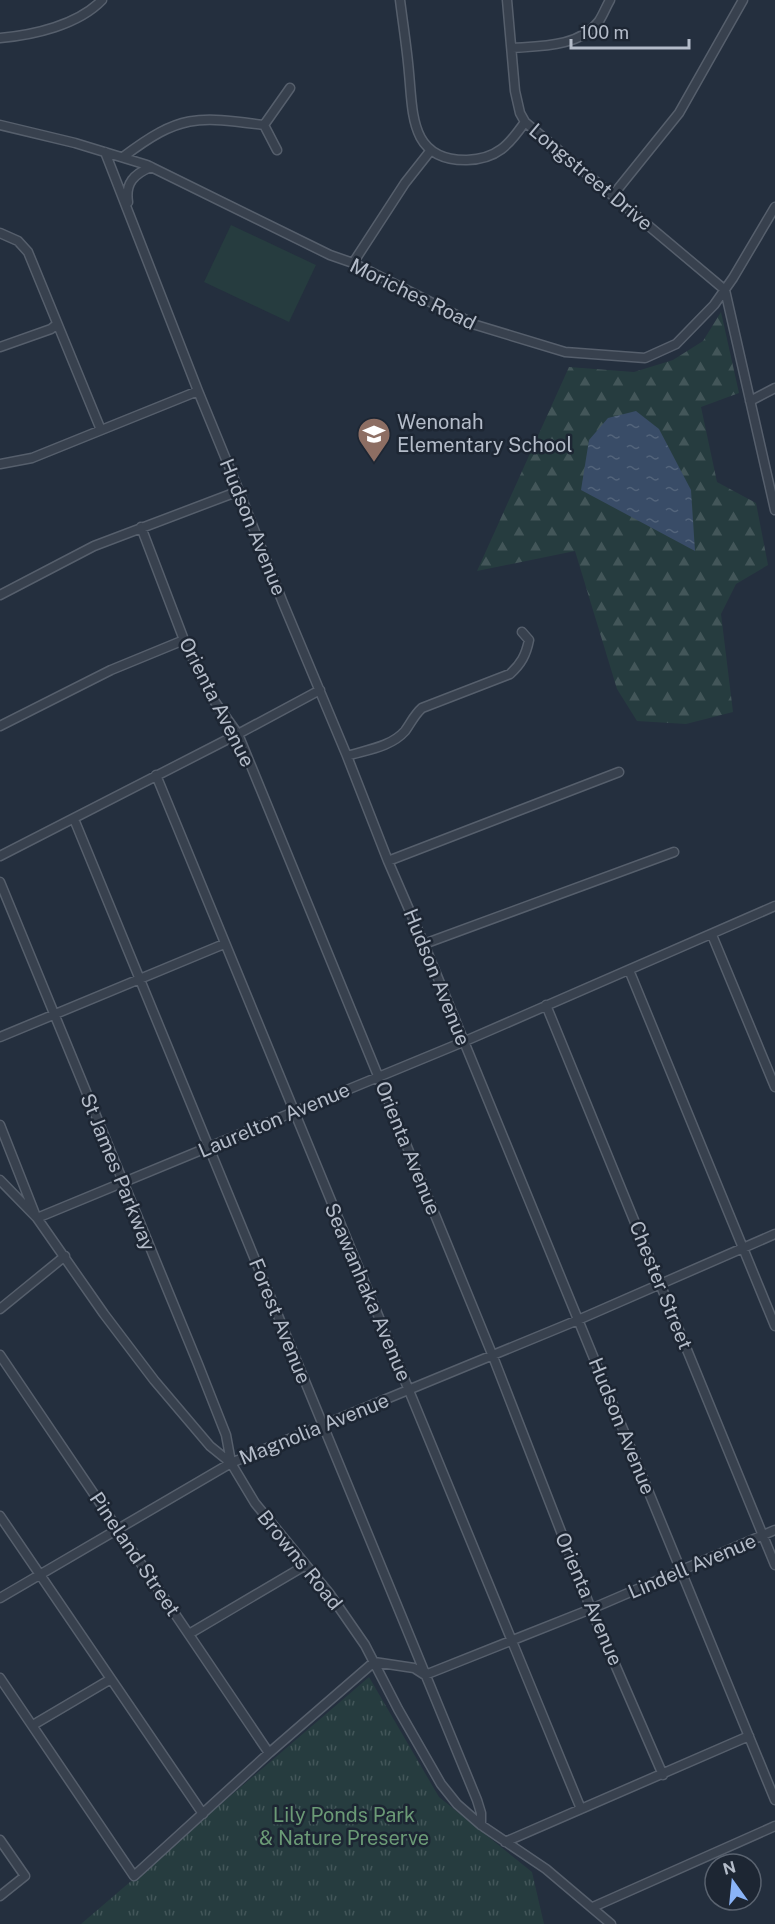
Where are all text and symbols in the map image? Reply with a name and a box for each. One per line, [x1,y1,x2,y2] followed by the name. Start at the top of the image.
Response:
[571,12,690,50] scale bar
[580,22,629,43] text: 100 m
[524,118,658,236] street label: Longstreet Drive
[346,253,480,335] street label: Moriches Road
[397,410,572,457] place label: Wenonah Elementary School
[356,416,392,463] school or university icon: Wenonah Elementary School
[215,455,291,599] street label: Hudson Avenue
[174,633,260,771] street label: Orienta Avenue
[399,905,475,1049] street label: Hudson Avenue
[195,1077,353,1163] street label: Laurelton Avenue
[370,1078,446,1218] street label: Orienta Avenue
[75,1090,161,1254] street label: St James Parkway
[320,1199,416,1385] street label: Seawanhaka Avenue
[624,1217,698,1353] street label: Chester Street
[244,1255,316,1387] street label: Forest Avenue
[584,1354,660,1498] street label: Hudson Avenue
[236,1388,392,1470] street label: Magnolia Avenue
[85,1487,185,1621] street label: Pineland Street
[252,1505,348,1615] street label: Browns Road
[624,1528,760,1604] street label: Lindell Avenue
[550,1529,628,1669] street label: Orienta Avenue
[259,1803,429,1850] park label: Lily Ponds Park & Nature Preserve
[703,1852,763,1912] north arrow
[721,1857,738,1879] text: N

